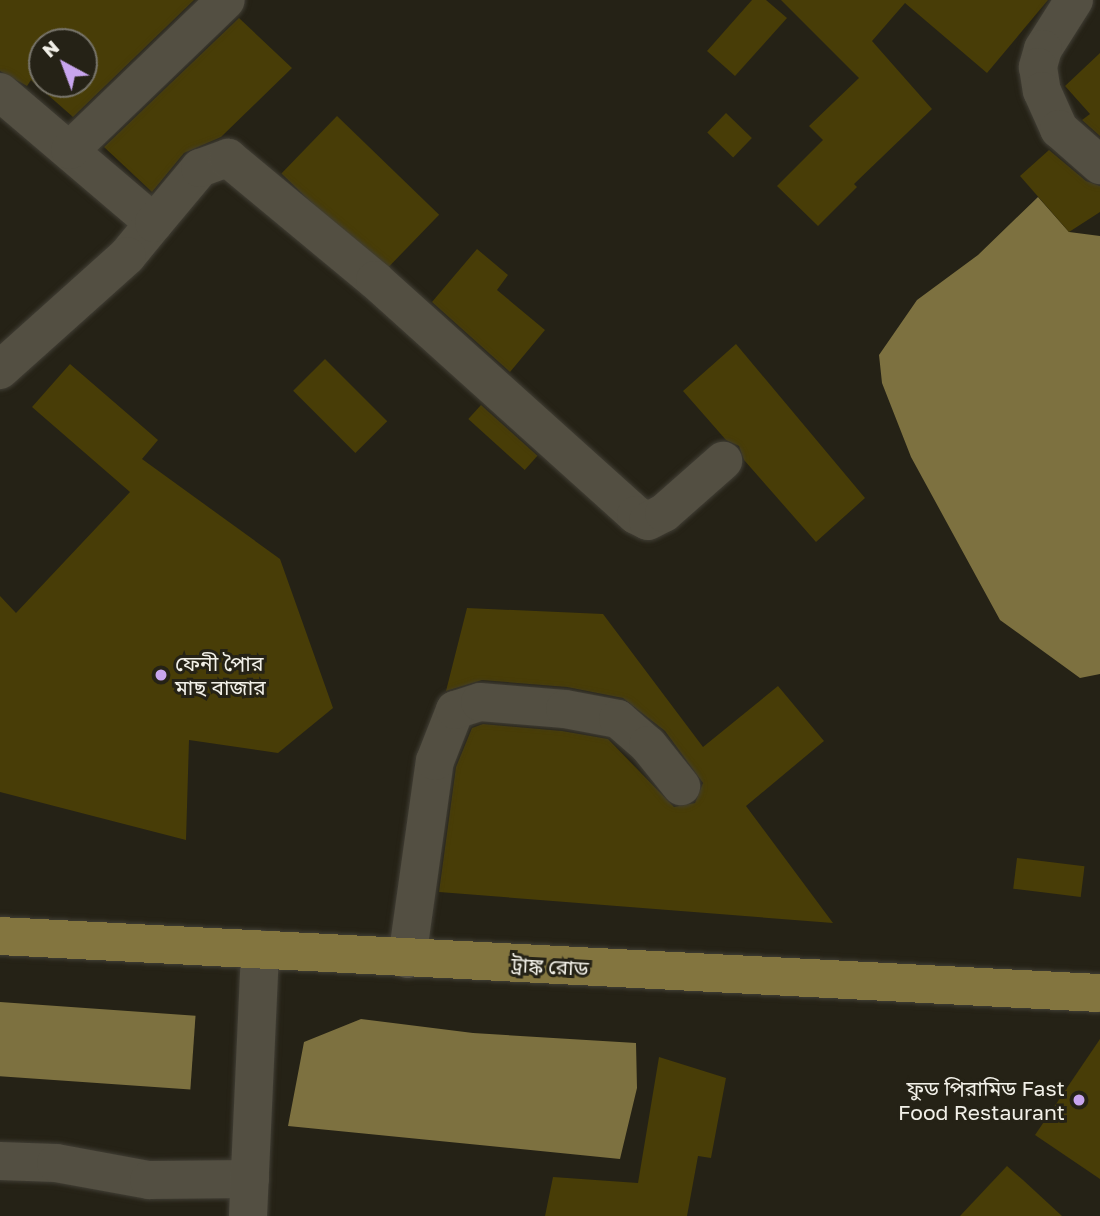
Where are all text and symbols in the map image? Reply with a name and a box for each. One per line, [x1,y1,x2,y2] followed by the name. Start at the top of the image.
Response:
[28,28,98,98] north arrow
[37,35,63,62] text: N
[175,650,266,700] place label: ফেনী পৈার মাছ বাজার
[153,667,169,683] marker: ফেনী পৈার মাছ বাজার
[511,951,589,981] street label: ট্রাঙ্ক রোড
[898,1075,1065,1125] place label: ফুড পিরামিড Fast Food Restaurant
[1071,1092,1087,1108] marker: ফুড পিরামিড Fast Food Restaurant

